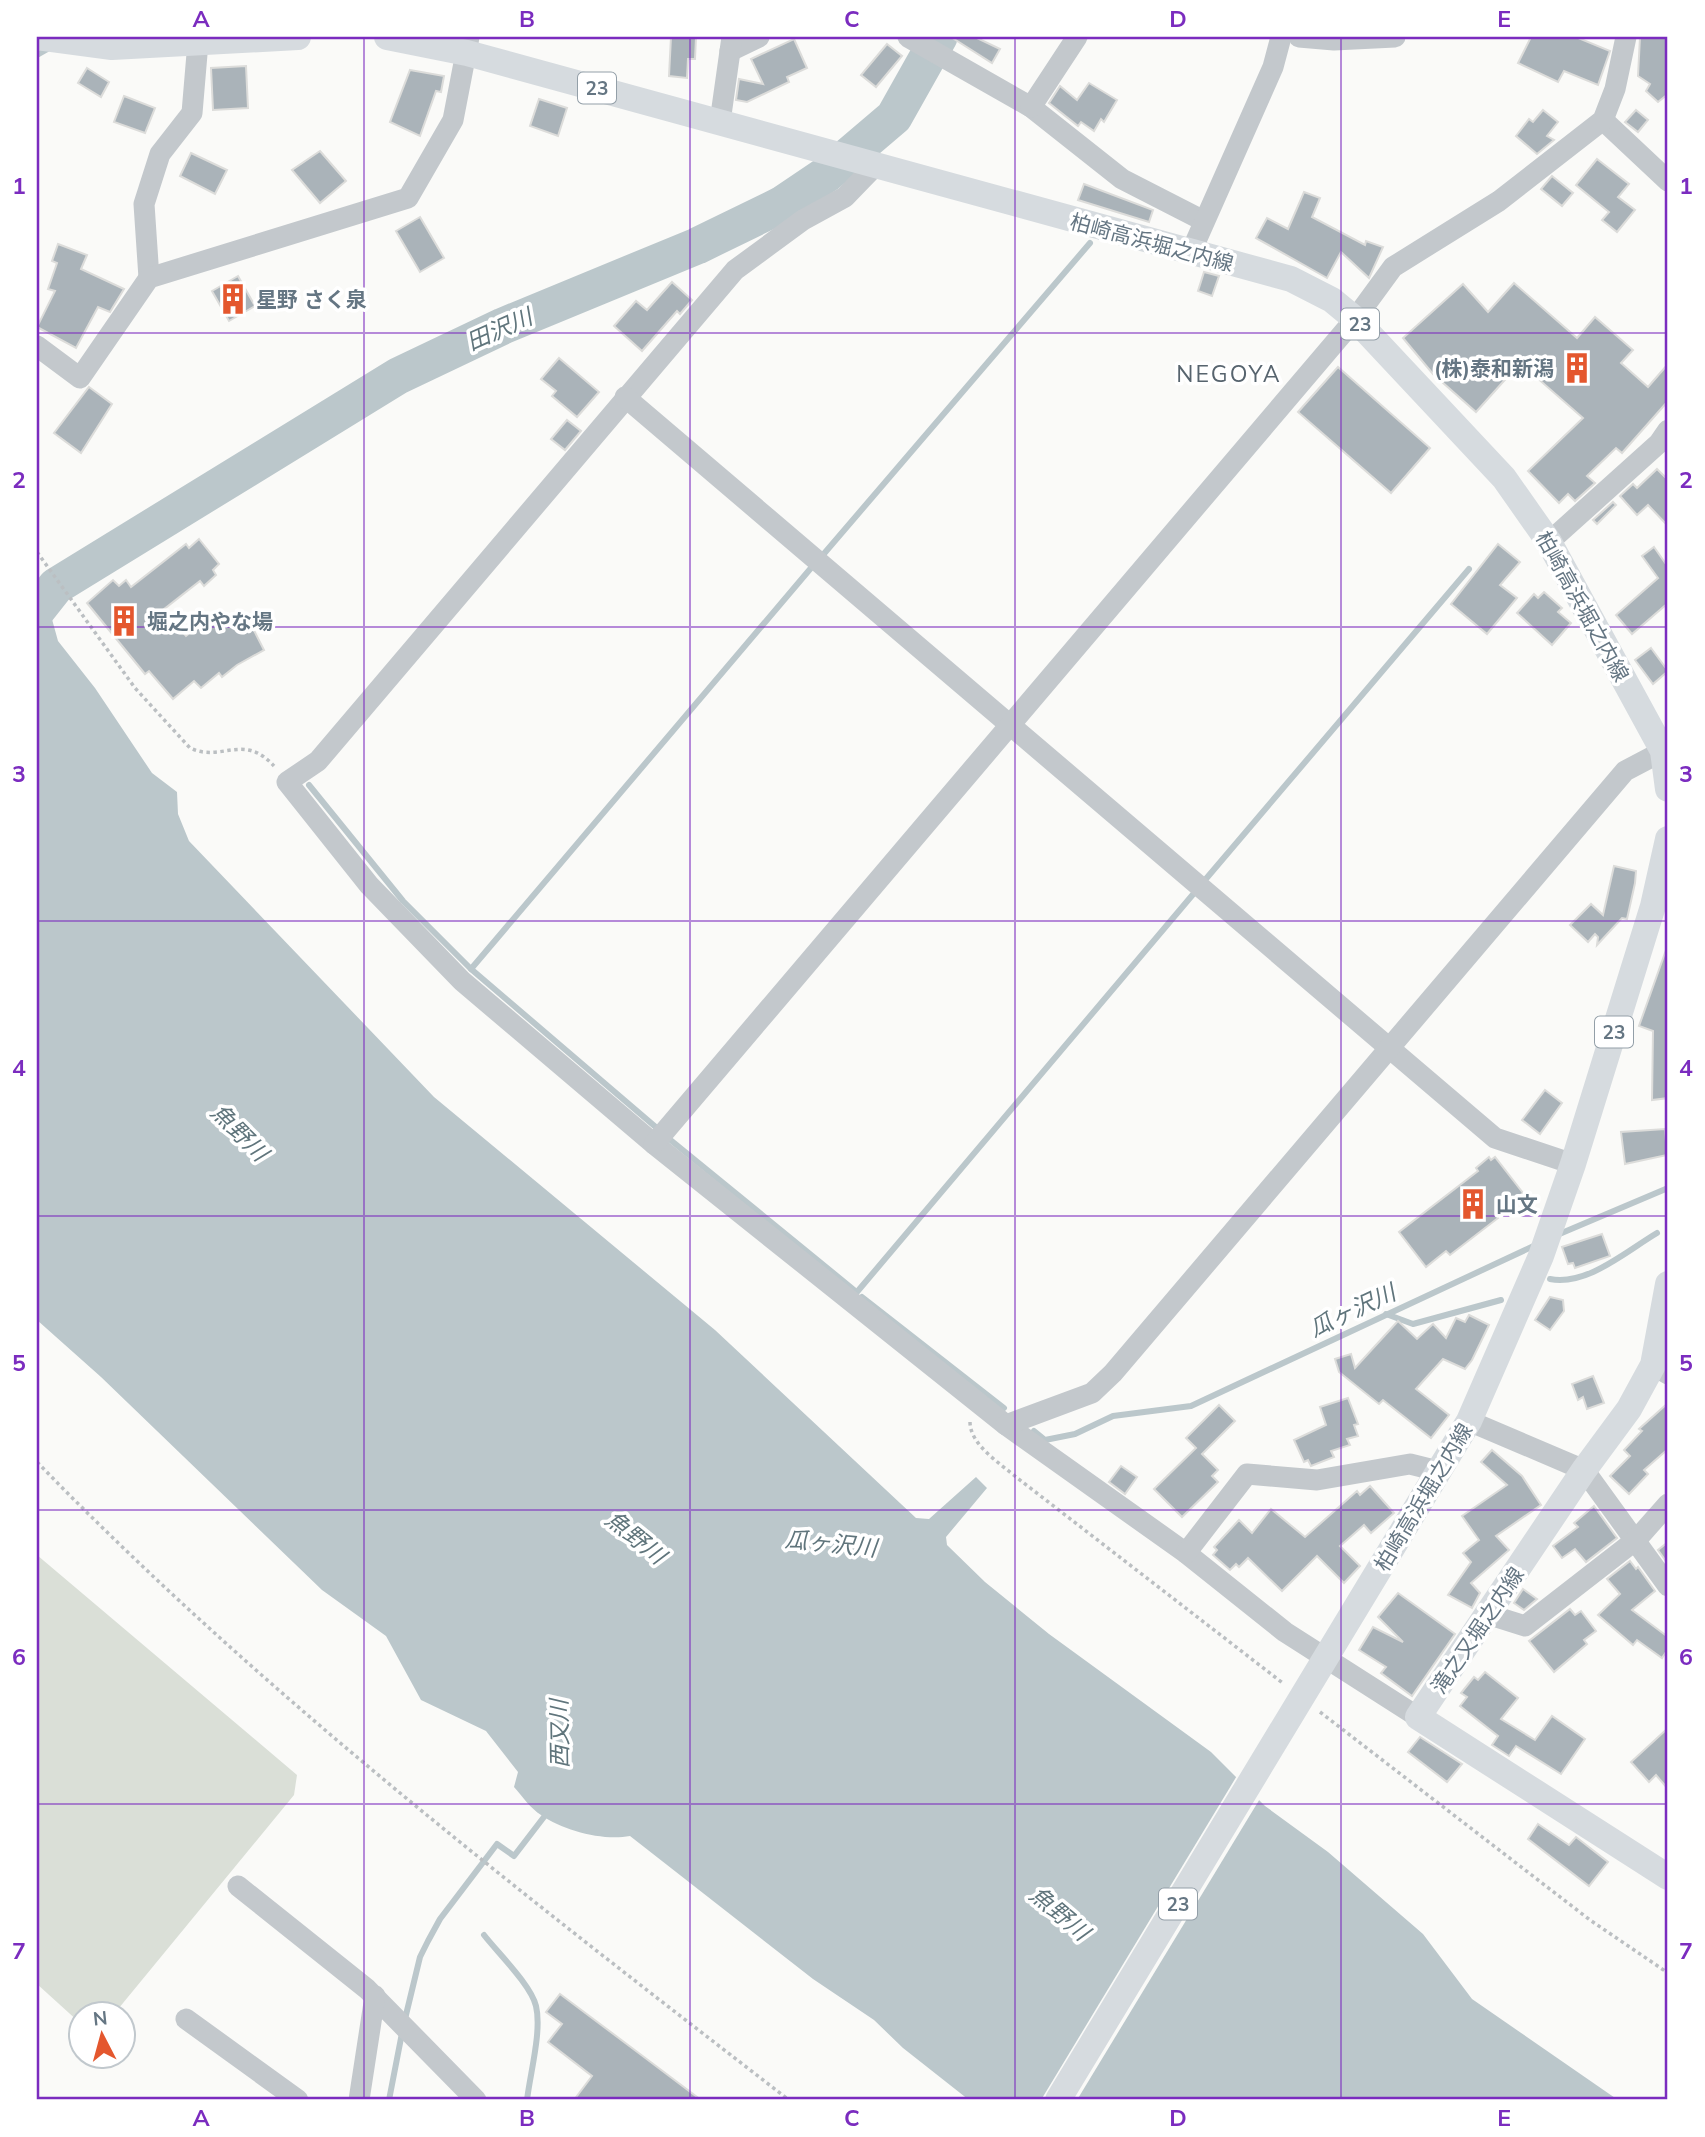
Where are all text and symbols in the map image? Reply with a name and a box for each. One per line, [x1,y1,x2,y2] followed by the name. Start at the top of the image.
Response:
[192,4,210,33] text: A
[519,4,535,33] text: B
[844,4,860,33] text: C
[1169,4,1187,33] text: D
[1497,4,1511,33] text: E
[578,72,616,104] road number: 23
[12,171,26,200] text: 1
[1679,171,1693,200] text: 1
[1067,208,1237,276] street label: 柏崎高浜堀之内線
[216,282,250,316] building icon: 星野 さく泉
[256,286,367,312] place label: 星野 さく泉
[462,301,539,356] water label: 田沢川
[1341,308,1379,340] road number: 23
[1560,351,1594,385] building icon: (株)泰和新潟
[1434,355,1554,381] place label: (株)泰和新潟
[1176,359,1282,388] district label: NEGOYA
[12,465,26,494] text: 2
[1679,465,1693,494] text: 2
[1531,526,1635,686] street label: 柏崎高浜堀之内線
[107,604,141,638] building icon: 堀之内やな場
[147,608,273,634] place label: 堀之内やな場
[12,759,26,788] text: 3
[1679,759,1693,788] text: 3
[1595,1016,1633,1048] road number: 23
[12,1053,26,1082] text: 4
[1679,1053,1693,1082] text: 4
[205,1097,277,1169] water label: 魚野川
[1456,1187,1490,1221] building icon: 山文
[1496,1191,1538,1217] place label: 山文
[1304,1276,1403,1343] water label: 瓜ヶ沢川
[12,1348,26,1377] text: 5
[1679,1348,1693,1377] text: 5
[1369,1418,1477,1576] street label: 柏崎高浜堀之内線
[600,1504,674,1572] water label: 魚野川
[784,1524,881,1563] water label: 瓜ヶ沢川
[1425,1562,1529,1698] street label: 滝之又堀之内線
[12,1642,26,1671] text: 6
[1679,1642,1693,1671] text: 6
[544,1696,574,1769] water label: 西又川
[1024,1880,1098,1948] water label: 魚野川
[1159,1888,1197,1920] road number: 23
[12,1936,26,1965] text: 7
[1679,1936,1693,1965] text: 7
[66,2000,136,2070] north arrow
[92,2005,109,2031] text: N
[192,2103,210,2132] text: A
[519,2103,535,2132] text: B
[844,2103,860,2132] text: C
[1169,2103,1187,2132] text: D
[1497,2103,1511,2132] text: E

